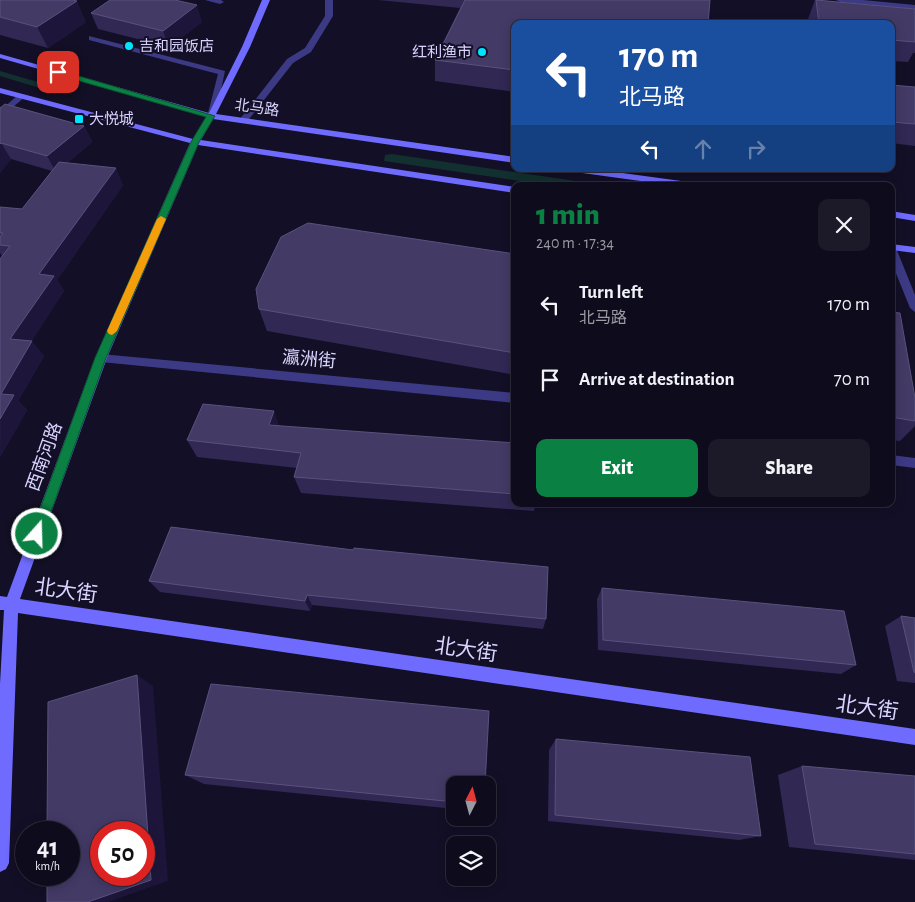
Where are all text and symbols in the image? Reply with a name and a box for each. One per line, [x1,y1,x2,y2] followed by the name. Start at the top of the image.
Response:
[139,38,214,54] place label: 吉和园饭店
[619,39,699,74] text: 170 m
[123,40,135,52] marker: 吉和园饭店
[536,40,601,105] icon: left
[412,44,472,60] place label: 红利渔市
[476,46,488,58] marker: 红利渔市
[37,51,79,93] pin
[44,58,72,86] icon: arrive
[619,86,685,108] text: 北马路
[234,95,281,119] street label: 北马路
[89,111,134,127] place label: 大悦城
[73,113,85,125] marker: 大悦城
[636,135,664,163] icon: left
[689,135,717,163] icon: ahead
[742,135,770,163] icon: right
[818,199,870,251] button: close
[536,200,600,230] text: 1 min
[536,235,614,251] text: 240 m · 17:34
[579,283,643,302] text: Turn left
[536,291,564,319] icon: left
[827,295,870,314] text: 170 m
[579,310,627,326] text: 北马路
[281,347,337,371] street label: 瀛洲街
[536,366,564,394] icon: arrive
[579,370,735,389] text: Arrive at destination
[834,370,870,389] text: 70 m
[22,419,66,494] street label: 西南河路
[536,439,698,497] button: Exit
[708,439,870,497] button: Share
[10,507,62,559] position arrow
[33,575,99,606] street label: 北大街
[433,634,499,665] street label: 北大街
[834,692,900,723] street label: 北大街
[446,776,496,826] north arrow
[446,776,496,886] map controls
[90,821,155,886] speed limit sign: 50
[37,835,58,860] text: 41
[446,836,496,886] button: layers
[35,860,60,872] text: km/h

